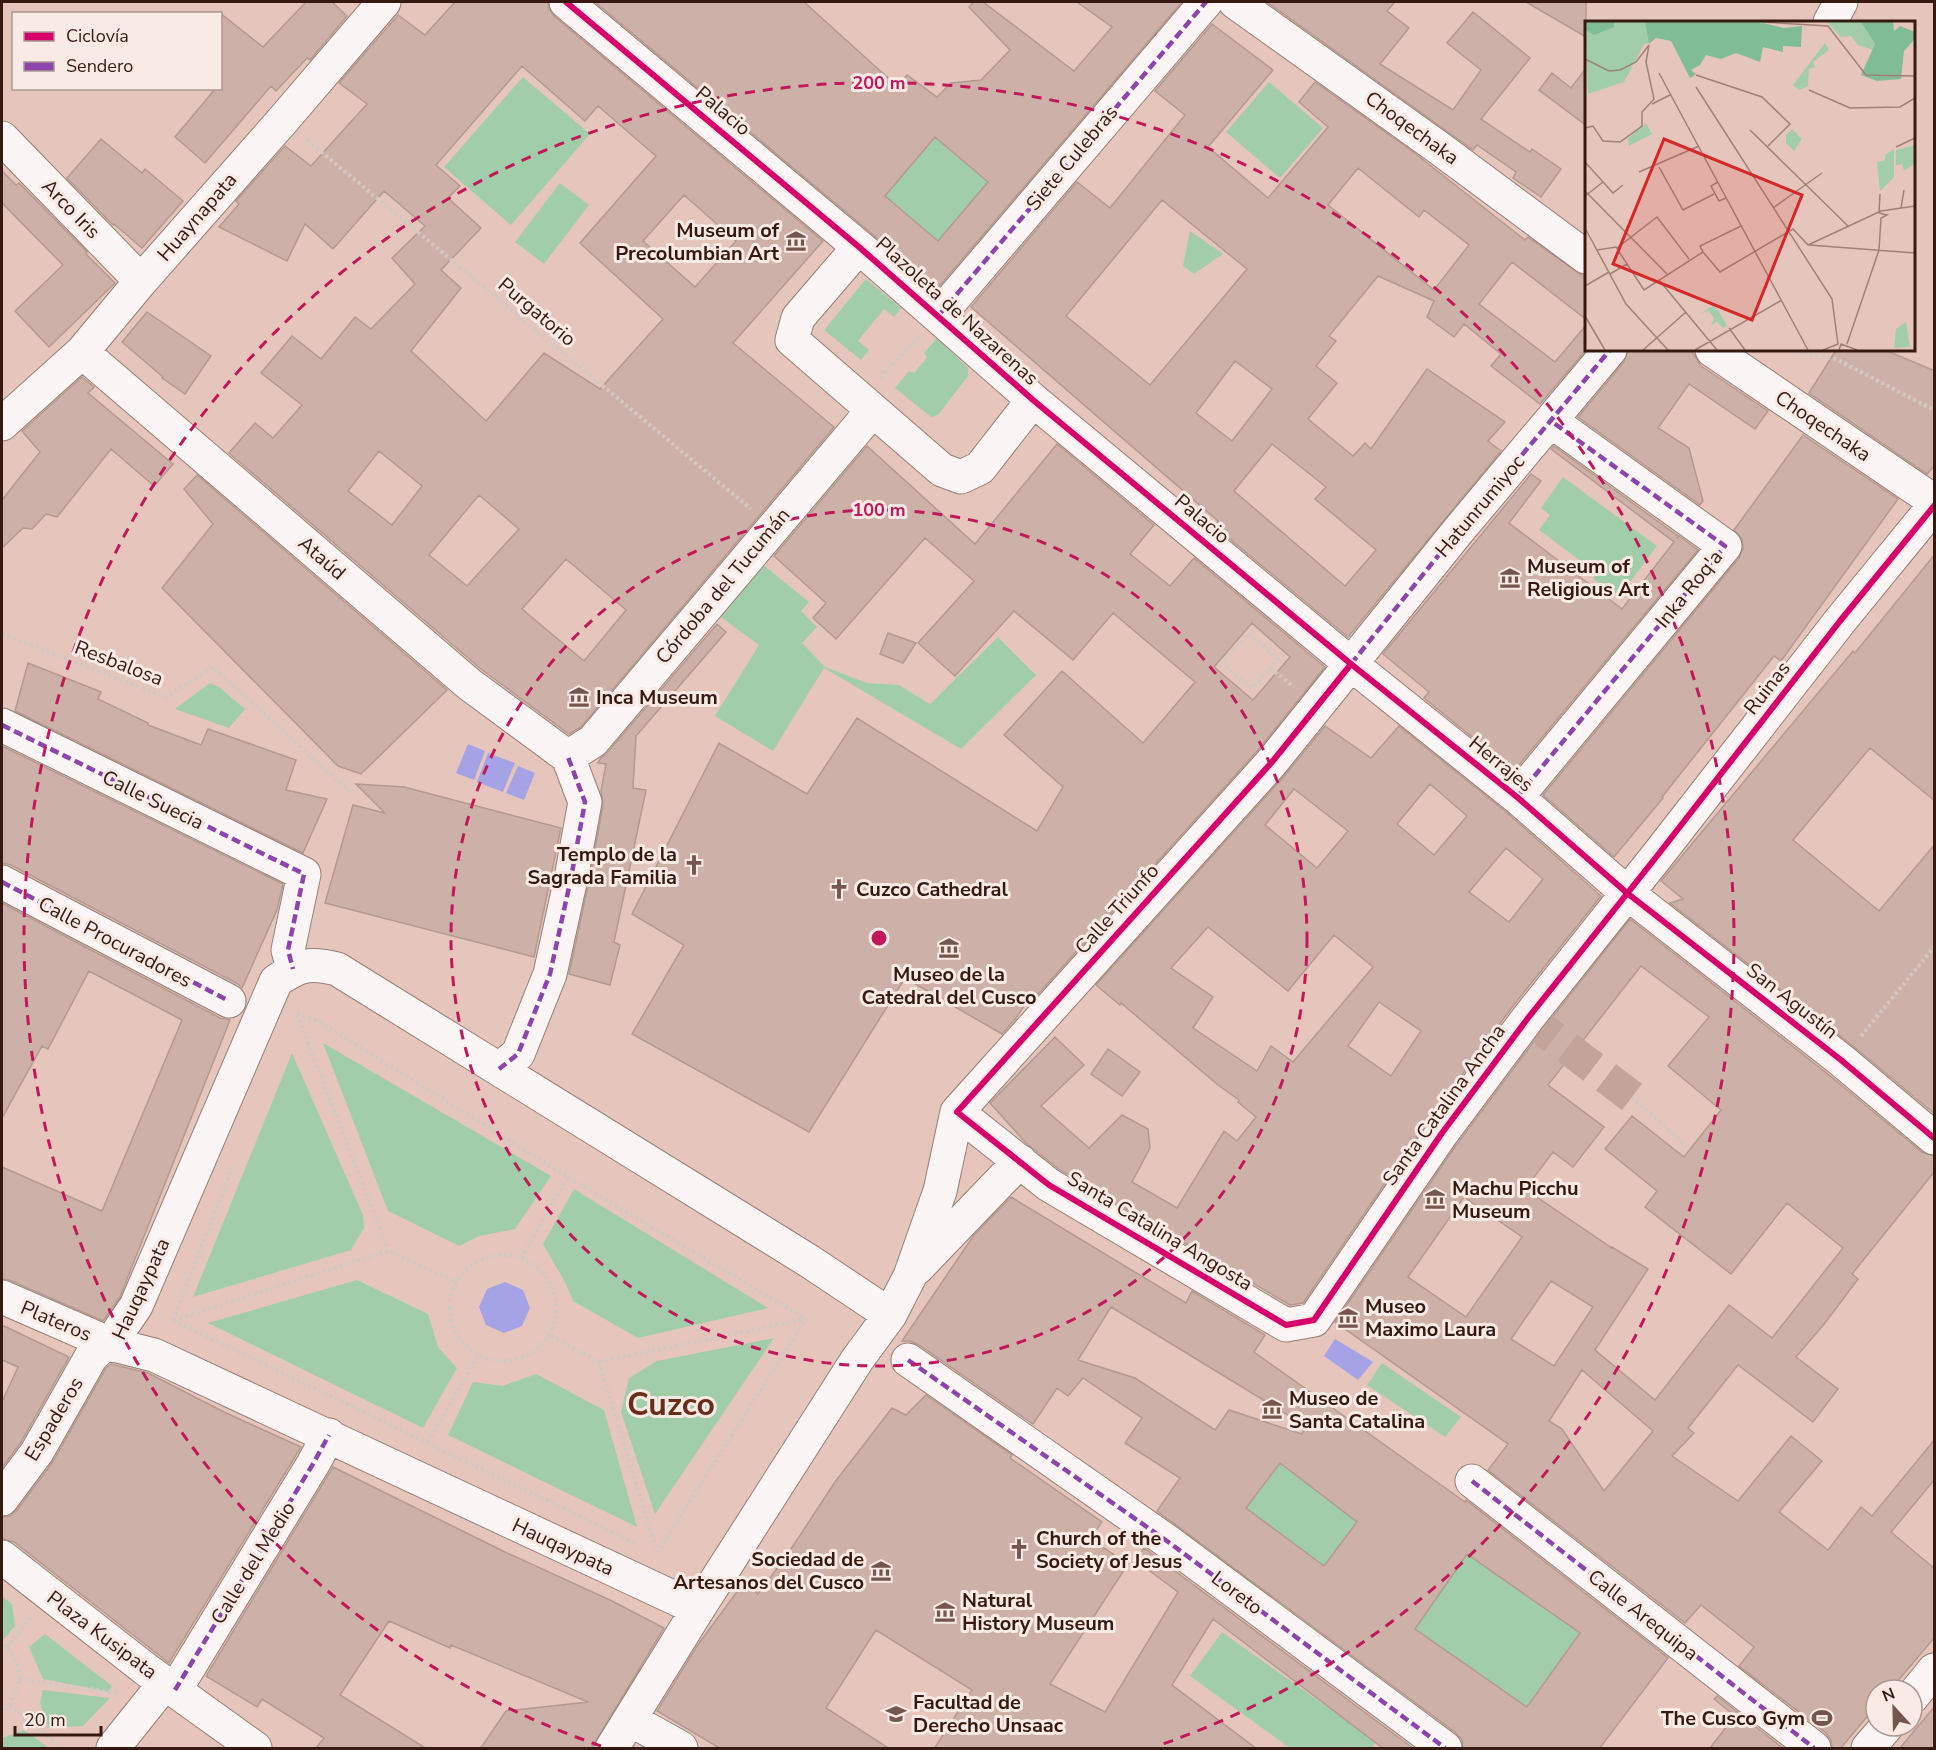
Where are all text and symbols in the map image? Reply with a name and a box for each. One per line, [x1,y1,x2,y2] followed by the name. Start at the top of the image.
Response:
[12,12,222,90] legend
[1585,21,1915,351] inset map
[66,24,129,48] text: Ciclovía
[66,54,133,78] text: Sendero
[852,71,906,95] text: 200 m
[690,80,756,142] street label: Palacio
[1360,85,1464,171] street label: Choqechaka
[1020,99,1124,217] street label: Siete Culebras
[151,167,243,267] street label: Huaynapata
[36,173,106,245] street label: Arco Iris
[615,217,780,267] place label: Museum of Precolumbian Art
[784,229,808,253] museum icon: Museum of Precolumbian Art
[870,231,1044,391] street label: Plazoleta de Nazarenas
[492,271,582,353] street label: Purgatorio
[1770,384,1876,468] street label: Choqechaka
[1429,449,1531,563] street label: Hatunrumiyoc
[1169,488,1235,550] street label: Palacio
[852,498,906,522] text: 100 m
[650,502,796,670] street label: Córdoba del Tucumán
[292,530,352,586] street label: Ataúd
[1649,544,1729,634] street label: Inka Roq'a
[1527,553,1649,603] place label: Museum of Religious Art
[1498,566,1522,590] museum icon: Museum of Religious Art
[71,634,167,692] street label: Resbalosa
[1738,656,1796,720] street label: Ruinas
[596,684,718,711] place label: Inca Museum
[567,685,591,709] museum icon: Inca Museum
[1463,730,1539,798] street label: Herrajes
[98,764,208,836] street label: Calle Suecia
[528,841,677,891] place label: Templo de la Sagrada Familia
[682,853,706,877] church icon: Templo de la Sagrada Familia
[1069,858,1165,960] street label: Calle Triunfo
[856,876,1008,903] place label: Cuzco Cathedral
[827,877,851,901] church icon: Cuzco Cathedral
[34,890,196,994] street label: Calle Procuradores
[869,928,889,948] centre of rings
[937,936,961,960] museum icon: Museo de la Catedral del Cusco
[1741,957,1843,1045] street label: San Agustín
[861,961,1037,1011] place label: Museo de la Catedral del Cusco
[1376,1019,1512,1191] street label: Santa Catalina Ancha
[1062,1165,1258,1297] street label: Santa Catalina Angosta
[1452,1175,1579,1225] place label: Machu Picchu Museum
[1423,1187,1447,1211] museum icon: Machu Picchu Museum
[106,1234,176,1344] street label: Hauqaypata
[1365,1293,1496,1343] place label: Museo Maximo Laura
[16,1294,96,1348] street label: Plateros
[1336,1306,1360,1330] museum icon: Museo Maximo Laura
[18,1372,90,1466] street label: Espaderos
[627,1383,715,1426] district label: Cuzco
[1289,1385,1425,1435] place label: Museo de Santa Catalina
[1260,1397,1284,1421] museum icon: Museo de Santa Catalina
[205,1497,301,1629] street label: Calle del Medio
[508,1512,618,1582] street label: Hauqaypata
[1036,1525,1183,1575] place label: Church of the Society of Jesus
[1007,1537,1031,1561] church icon: Church of the Society of Jesus
[673,1546,864,1596] place label: Sociedad de Artesanos del Cusco
[869,1559,893,1583] museum icon: Sociedad de Artesanos del Cusco
[1582,1563,1704,1667] street label: Calle Arequipa
[1206,1565,1268,1621] street label: Loreto
[41,1585,163,1685] street label: Plaza Kusipata
[962,1587,1114,1637] place label: Natural History Museum
[933,1600,957,1624] museum icon: Natural History Museum
[1864,1678,1924,1738] north arrow
[1879,1683,1898,1707] text: N
[913,1689,1064,1739] place label: Facultad de Derecho Unsaac
[15,1699,100,1737] scale bar
[884,1702,908,1726] school or university icon: Facultad de Derecho Unsaac
[1661,1705,1805,1732] place label: The Cusco Gym
[1810,1706,1834,1730] sports icon: The Cusco Gym
[24,1708,66,1732] text: 20 m

